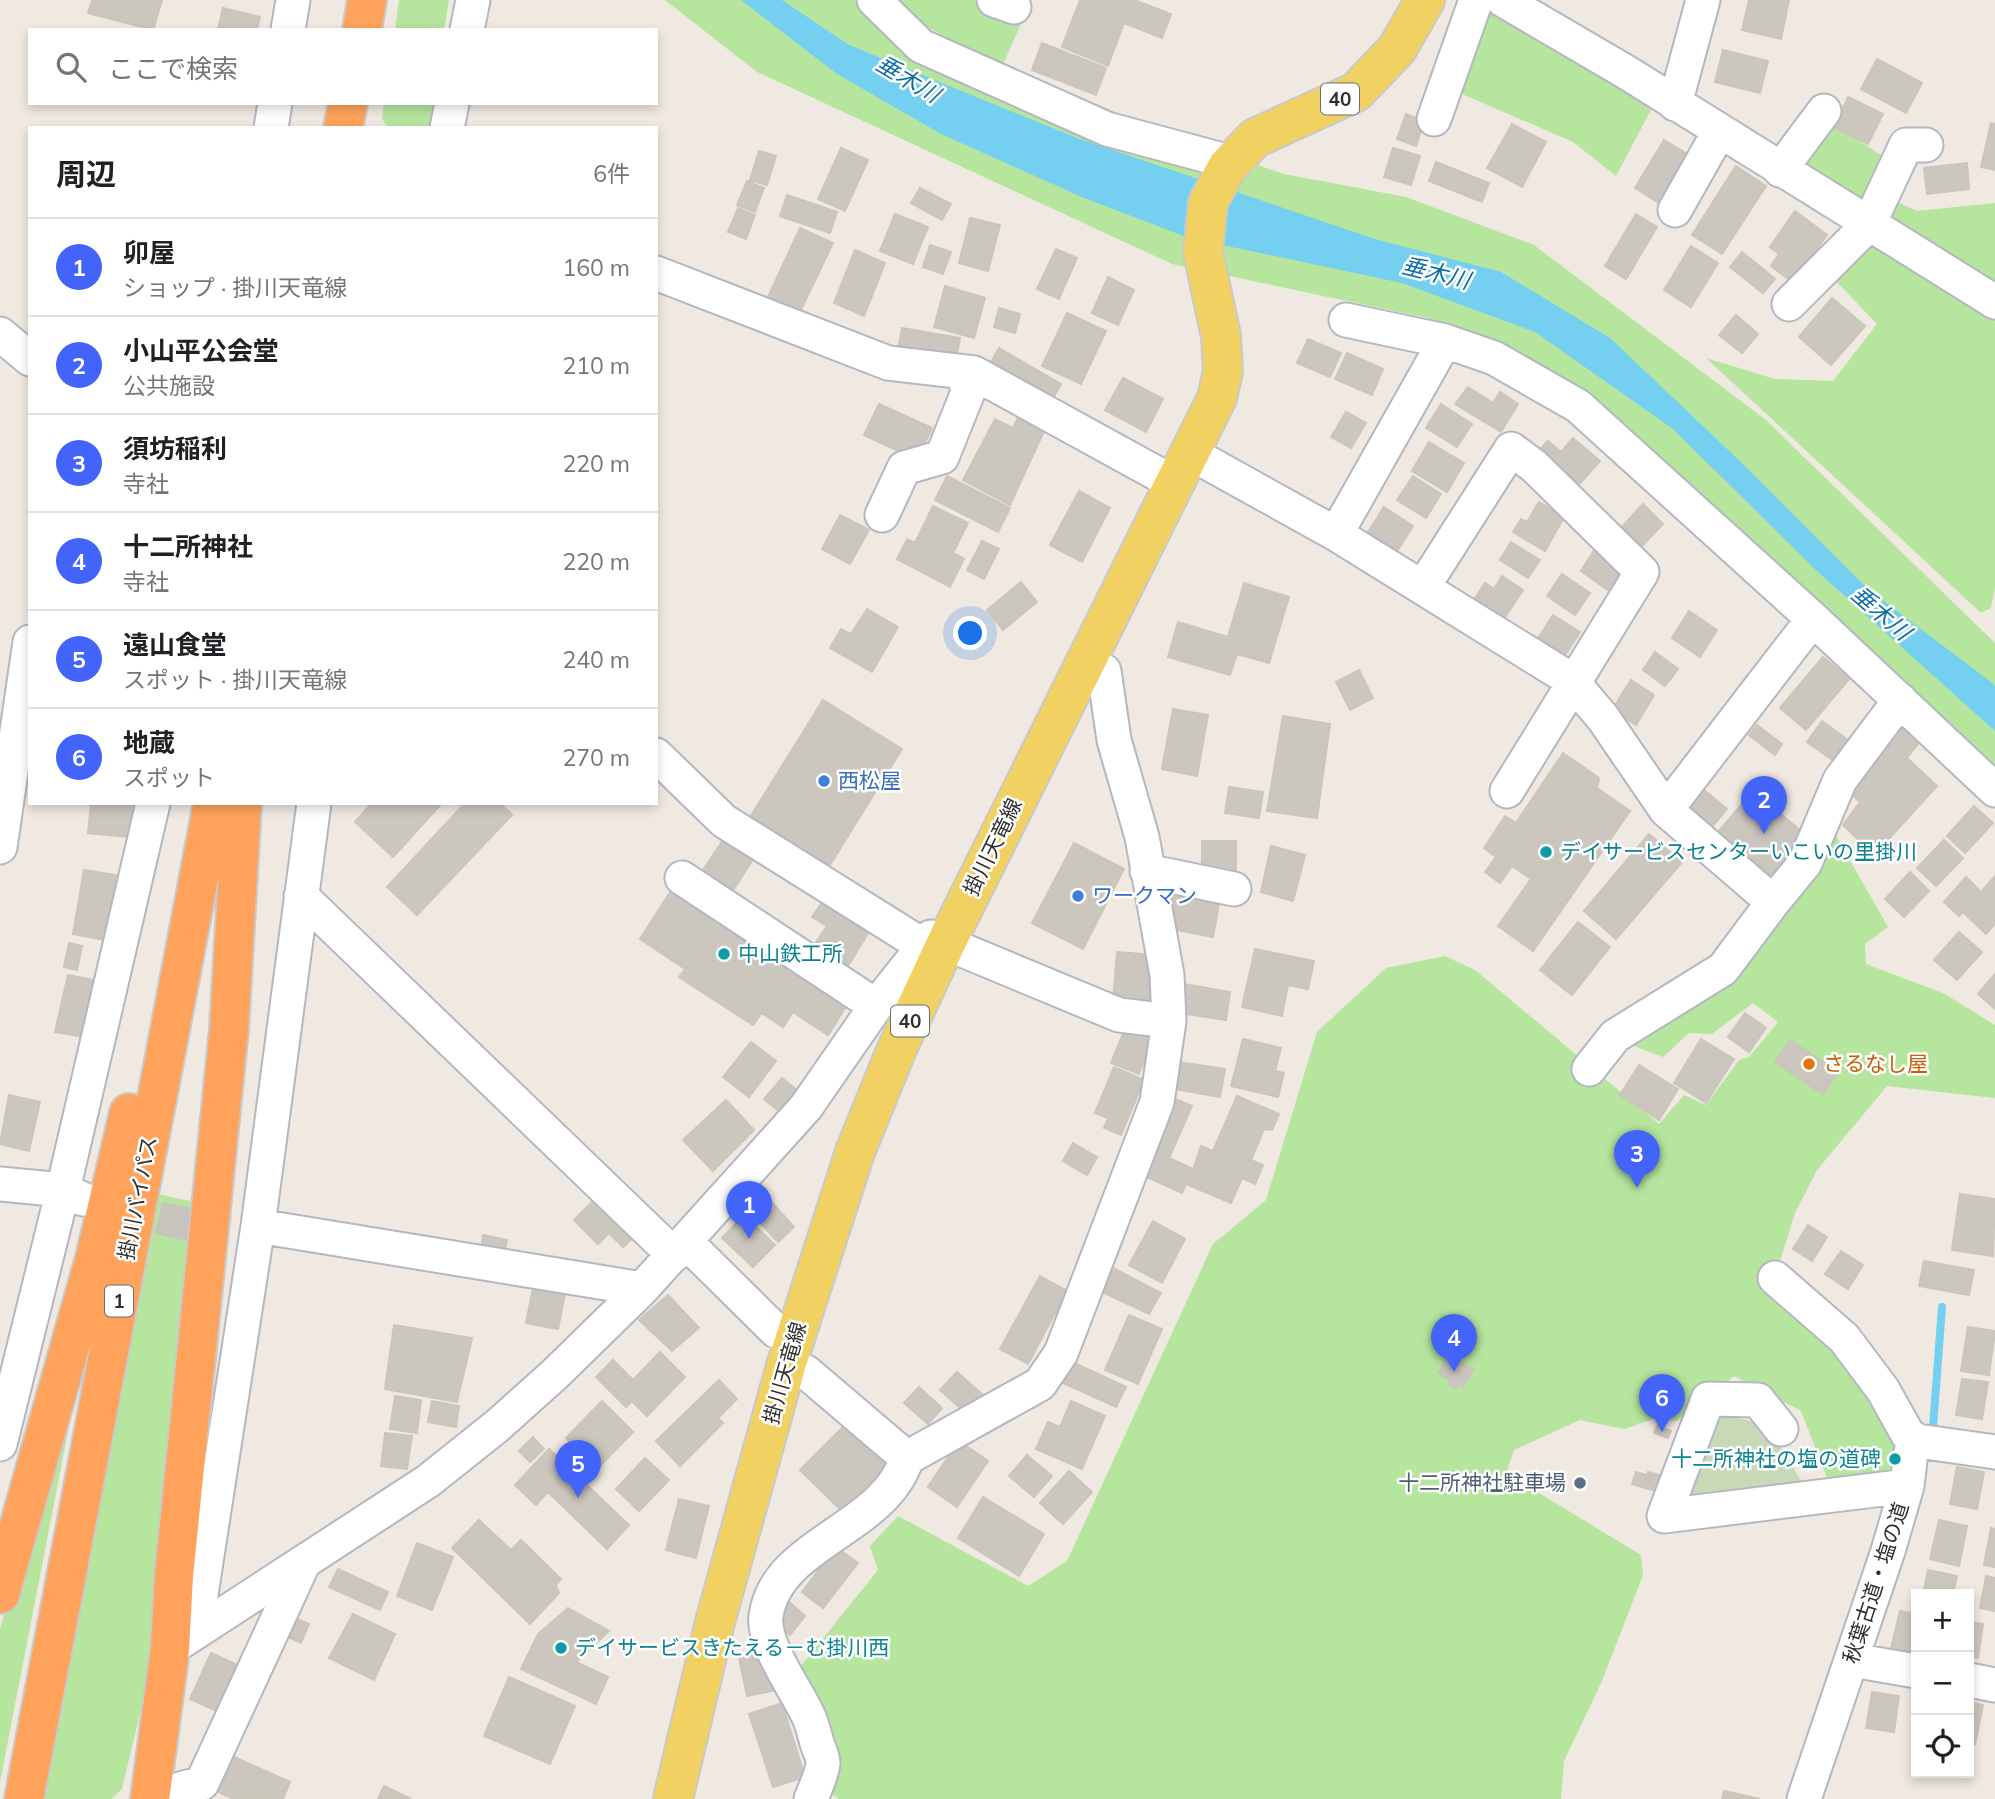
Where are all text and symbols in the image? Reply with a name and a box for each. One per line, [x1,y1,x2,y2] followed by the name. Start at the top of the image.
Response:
[28,28,658,105] search box
[52,48,90,86] icon: search
[871,48,948,110] water label: 垂木川
[108,52,238,85] text: ここで検索
[1321,83,1359,114] road number: 40
[56,155,116,193] text: 周辺
[593,159,630,188] text: 6件
[123,236,175,269] text: 卯屋
[1399,250,1476,296] water label: 垂木川
[72,253,86,282] text: 1
[562,253,630,282] text: 160 m
[123,273,347,302] text: ショップ · 掛川天竜線
[123,334,279,367] text: 小山平公会堂
[72,351,86,380] text: 2
[562,351,630,380] text: 210 m
[123,371,215,400] text: 公共施設
[123,432,227,465] text: 須坊稲利
[72,449,86,478] text: 3
[562,449,630,478] text: 220 m
[123,469,169,498] text: 寺社
[123,530,253,563] text: 十二所神社
[72,547,86,576] text: 4
[562,547,630,576] text: 220 m
[123,567,169,596] text: 寺社
[1846,579,1919,648] water label: 垂木川
[953,616,987,650] your location
[123,628,227,661] text: 遠山食堂
[72,645,86,674] text: 5
[562,645,630,674] text: 240 m
[123,665,347,694] text: スポット · 掛川天竜線
[123,726,175,759] text: 地蔵
[72,743,86,772] text: 6
[562,743,630,772] text: 270 m
[123,763,215,792] text: スポット
[838,767,901,793] place label: 西松屋
[816,773,832,789] marker: 西松屋
[1741,776,1787,834] pin: 2
[957,794,1027,899] street label: 掛川天竜線
[1560,838,1917,864] place label: デイサービスセンターいこいの里掛川
[1538,844,1554,860] marker: デイサービスセンターいこいの里掛川
[1092,882,1197,908] place label: ワークマン
[1070,888,1086,904] marker: ワークマン
[738,940,843,966] place label: 中山鉄工所
[716,946,732,962] marker: 中山鉄工所
[891,1006,929,1036] road number: 40
[1823,1050,1928,1076] place label: さるなし屋
[1801,1056,1817,1072] marker: さるなし屋
[1614,1130,1660,1188] pin: 3
[112,1134,162,1262] street label: 掛川バイパス
[726,1181,772,1239] pin: 1
[105,1286,133,1316] road number: 1
[1431,1314,1477,1372] pin: 4
[757,1319,811,1427] street label: 掛川天竜線
[1639,1374,1685,1432] pin: 6
[555,1440,601,1498] pin: 5
[1671,1445,1881,1471] place label: 十二所神社の塩の道碑
[1887,1451,1903,1467] marker: 十二所神社の塩の道碑
[1398,1469,1566,1495] place label: 十二所神社駐車場
[1572,1475,1588,1491] marker: 十二所神社駐車場
[1837,1499,1913,1667] street label: 秋葉古道・塩の道
[1911,1589,1974,1778] map controls
[1911,1589,1974,1652] button: +
[575,1634,889,1660] place label: デイサービスきたえる－む掛川西
[553,1640,569,1656] marker: デイサービスきたえる－む掛川西
[1911,1652,1974,1715] button: −
[1911,1715,1974,1778] button: locate

